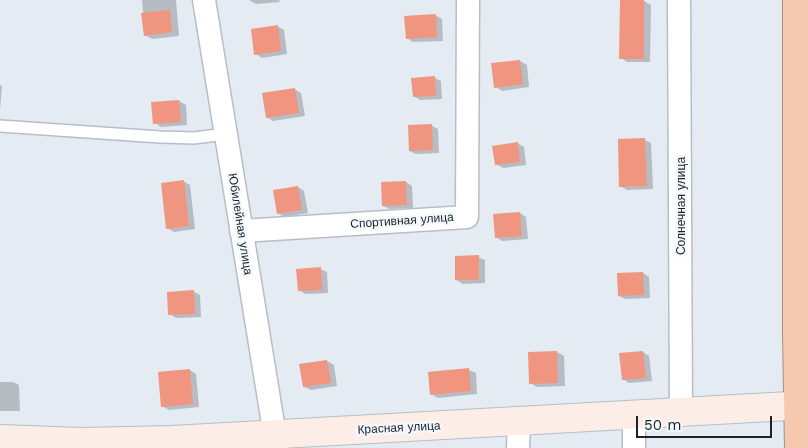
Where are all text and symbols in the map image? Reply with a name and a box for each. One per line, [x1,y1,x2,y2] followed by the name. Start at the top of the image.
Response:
[674,157,688,255] street label: Солнечная улица
[225,172,255,276] street label: Юбилейная улица
[350,210,454,232] street label: Спортивная улица
[638,406,774,438] scale bar
[644,416,681,434] text: 50 m
[357,419,441,437] street label: Красная улица

